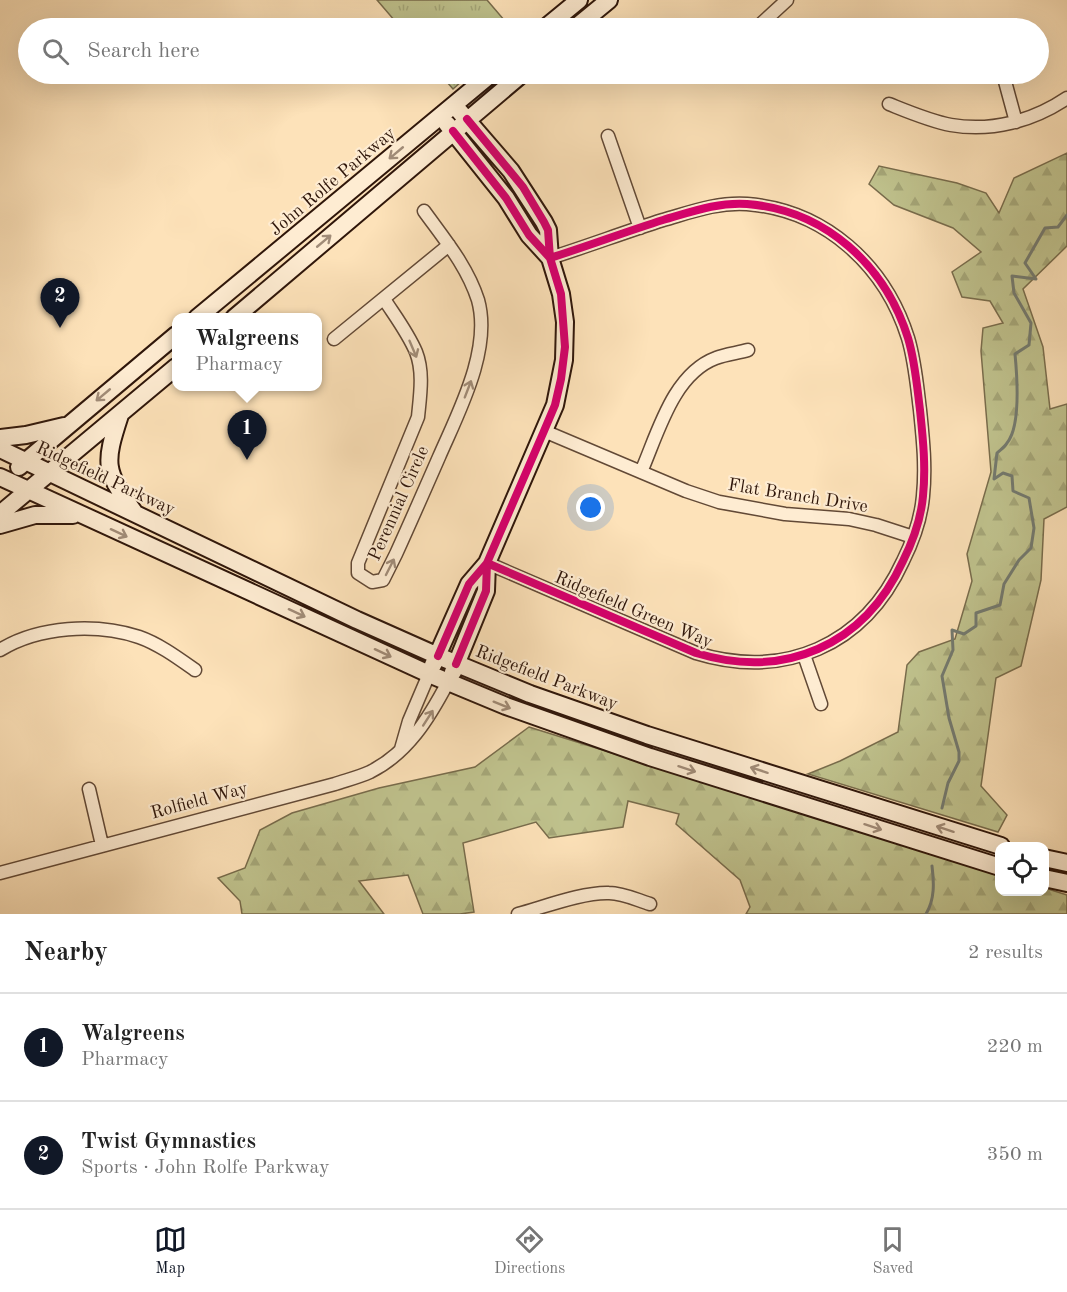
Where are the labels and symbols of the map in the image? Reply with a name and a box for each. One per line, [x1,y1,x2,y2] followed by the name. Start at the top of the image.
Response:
[266,124,399,239] street label: John Rolfe Parkway
[388,147,404,160] one-way arrow
[316,234,331,248] one-way arrow
[40,278,80,328] pin: 2
[408,340,419,358] one-way arrow
[463,380,474,399] one-way arrow
[96,388,111,402] one-way arrow
[228,410,266,460] pin: 1
[33,439,178,519] street label: Ridgefield Parkway
[366,443,432,564] street label: Perennial Circle
[727,476,869,516] street label: Flat Branch Drive
[576,493,605,522] your location
[110,527,128,539] one-way arrow
[384,559,396,577] one-way arrow
[552,568,716,652] street label: Ridgefield Green Way
[287,608,305,620] one-way arrow
[473,642,621,714] street label: Ridgefield Parkway
[374,648,392,660] one-way arrow
[493,700,511,711] one-way arrow
[421,710,434,727] one-way arrow
[677,764,696,775] one-way arrow
[750,764,769,775] one-way arrow
[149,779,250,823] street label: Rolfield Way
[863,822,882,833] one-way arrow
[936,823,955,834] one-way arrow

